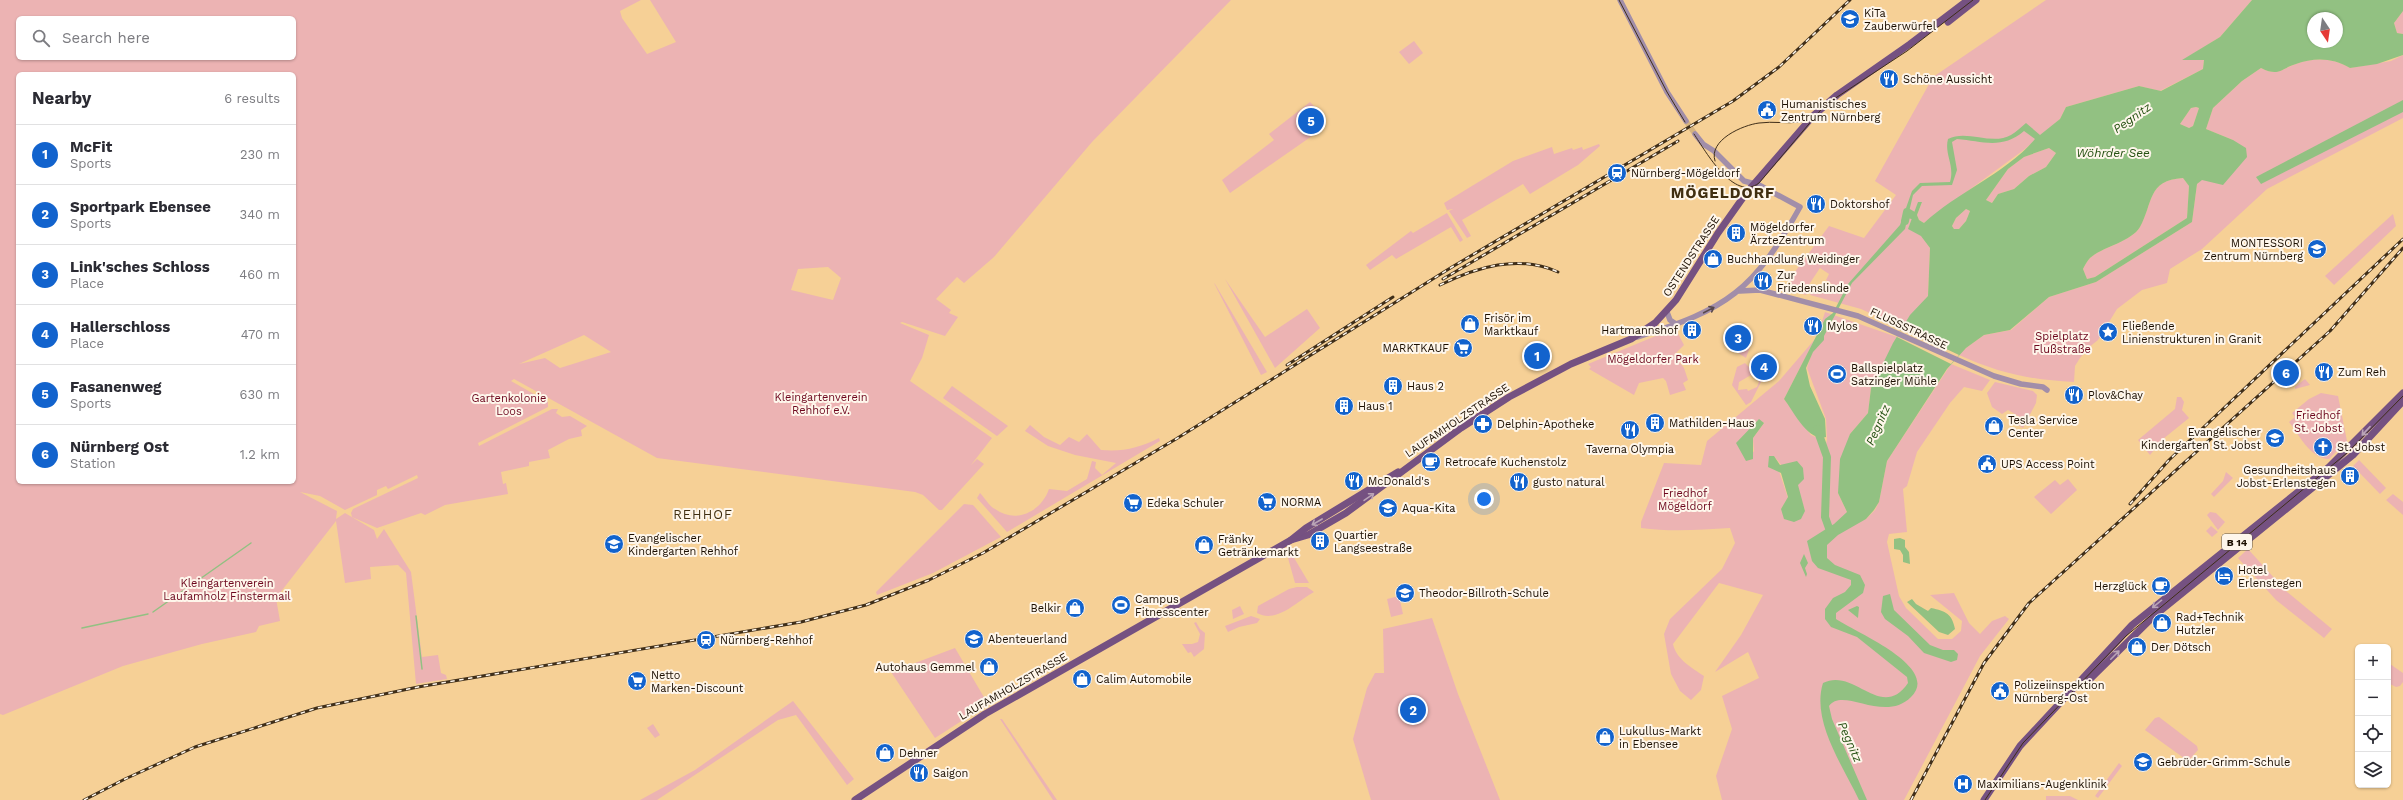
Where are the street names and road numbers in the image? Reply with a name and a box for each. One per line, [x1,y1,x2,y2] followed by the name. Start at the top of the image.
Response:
[1660,213,1722,299] street label: OSTENDSTRASSE
[1868,305,1950,352] street label: FLUSSSTRASSE
[1403,381,1512,460] street label: LAUFAMHOLZSTRASSE
[2222,534,2252,550] road number: B 14
[957,650,1070,723] street label: LAUFAMHOLZSTRASSE

